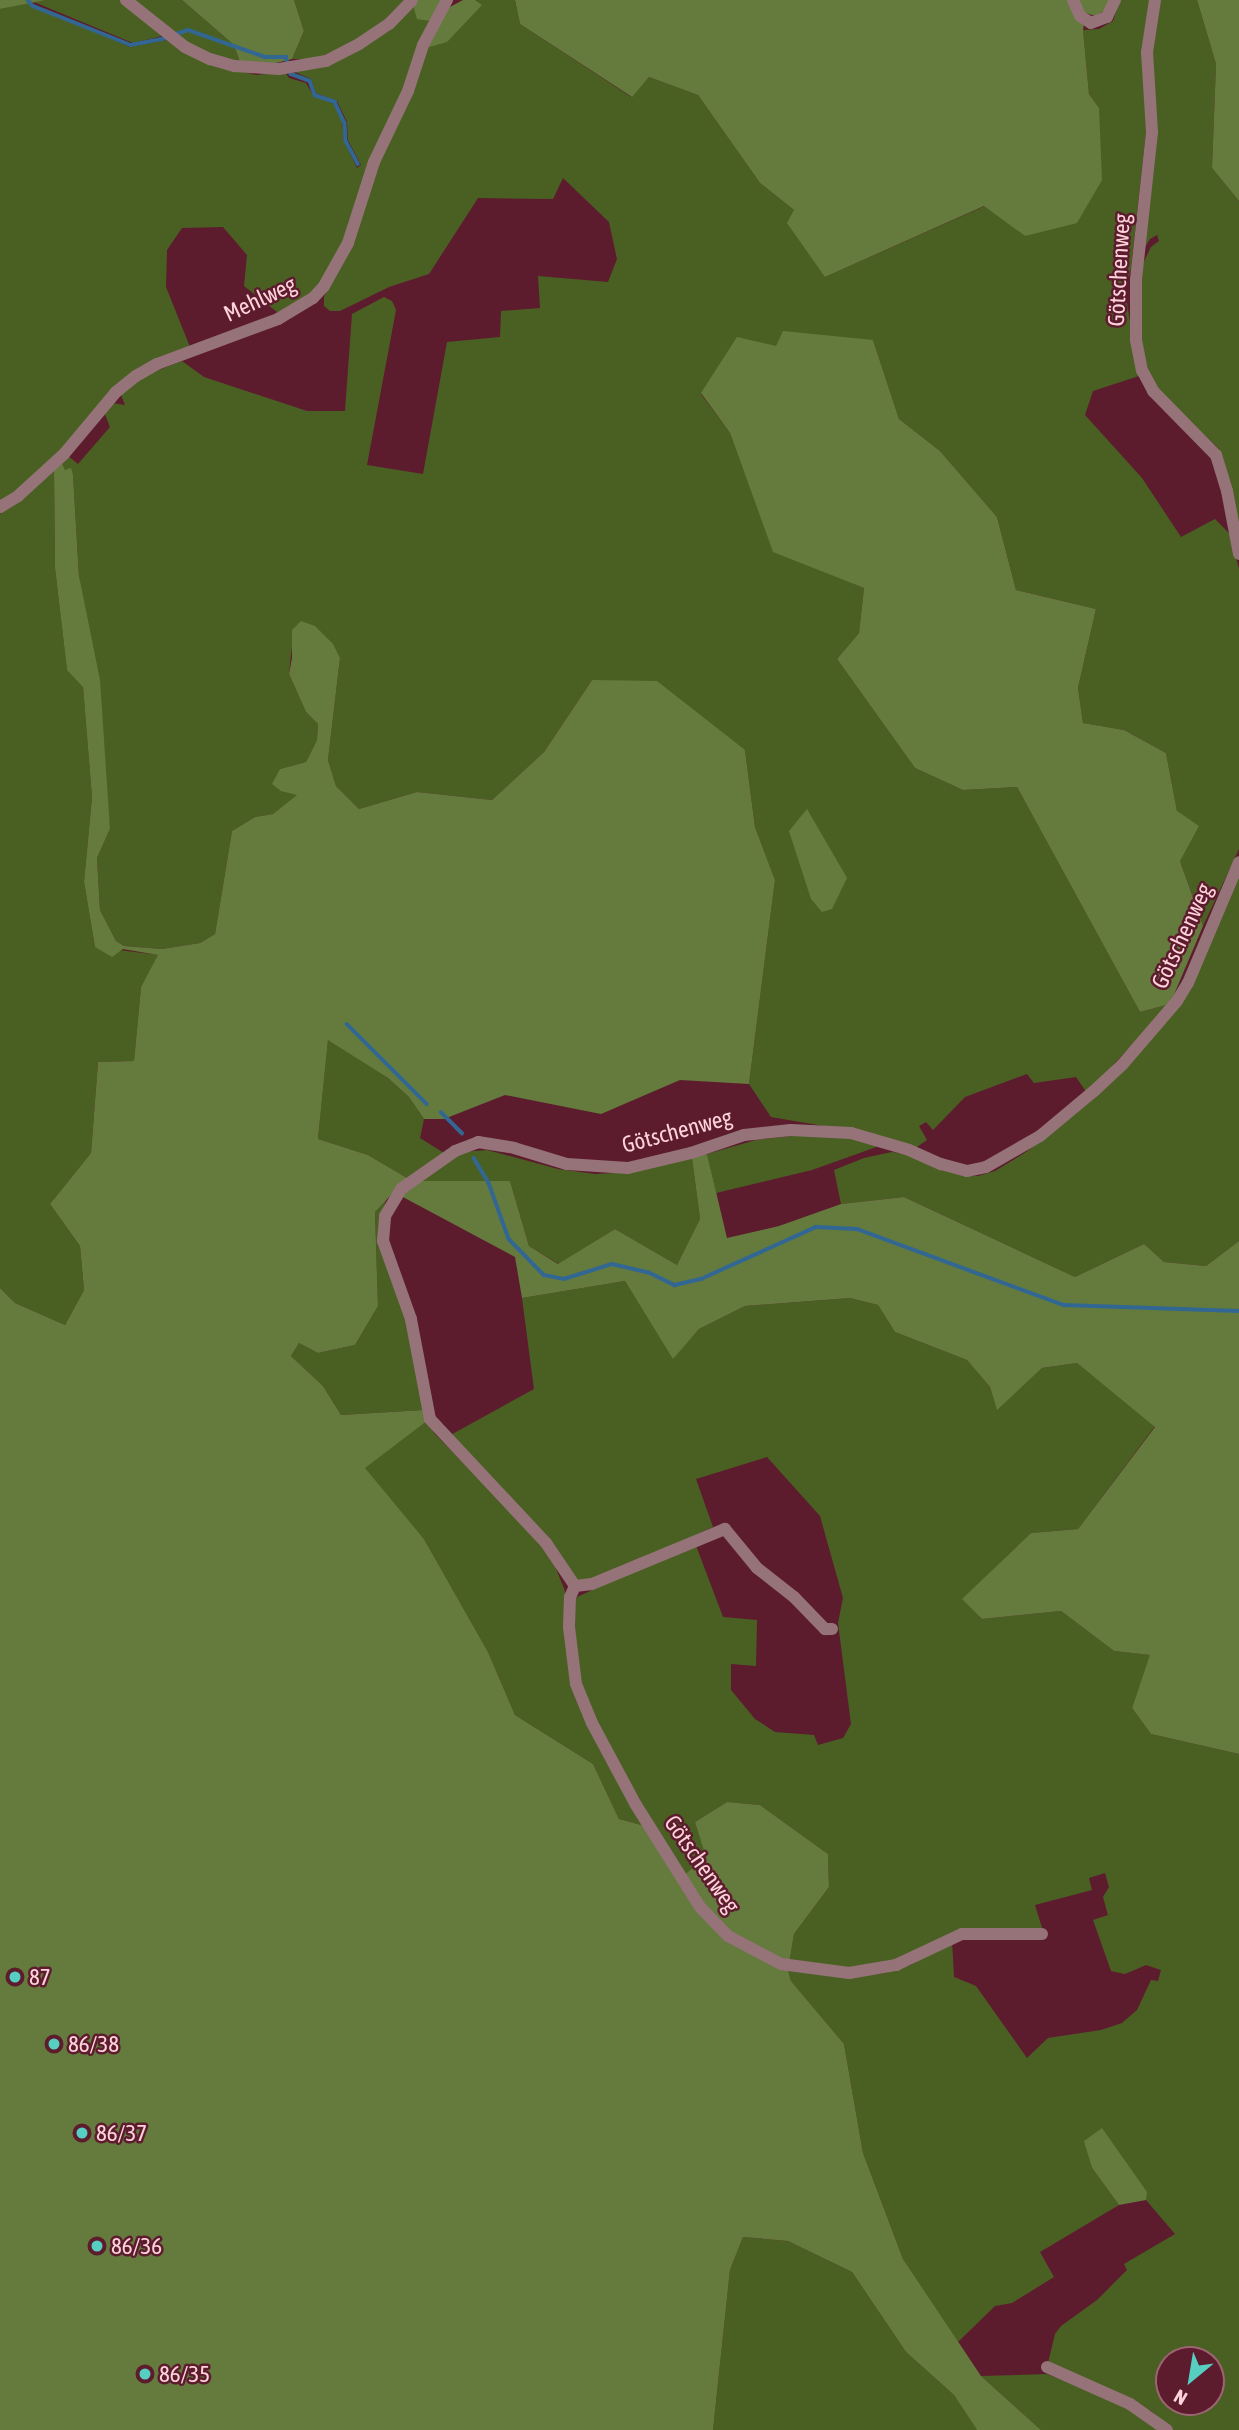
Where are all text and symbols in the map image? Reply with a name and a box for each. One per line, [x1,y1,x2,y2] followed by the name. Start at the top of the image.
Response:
[1102,213,1136,327] street label: Götschenweg
[219,270,301,328] street label: Mehlweg
[1146,879,1218,993] street label: Götschenweg
[619,1103,735,1159] street label: Götschenweg
[658,1810,746,1918] street label: Götschenweg
[29,1963,51,1991] place label: 87
[7,1969,23,1985] marker: 87
[68,2030,119,2058] place label: 86/38
[46,2036,62,2052] marker: 86/38
[96,2119,147,2147] place label: 86/37
[74,2125,90,2141] marker: 86/37
[111,2232,162,2260] place label: 86/36
[89,2238,105,2254] marker: 86/36
[1155,2346,1225,2416] north arrow
[159,2360,210,2388] place label: 86/35
[137,2366,153,2382] marker: 86/35
[1170,2385,1191,2410] text: N

